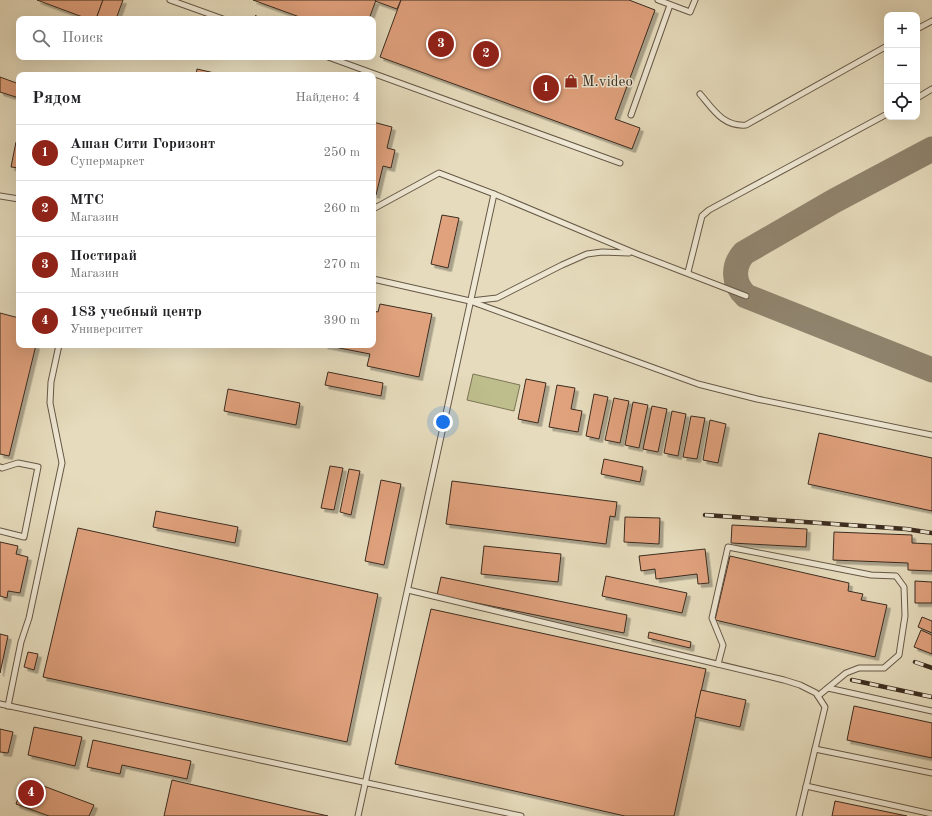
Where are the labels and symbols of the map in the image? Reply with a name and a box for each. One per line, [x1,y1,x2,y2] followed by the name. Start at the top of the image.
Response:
[428,29,454,59] pin: 3
[473,39,499,69] pin: 2
[533,73,559,103] pin: 1
[563,73,579,89] shop icon: M.video
[582,75,633,90] place label: M.video
[433,412,453,432] your location
[18,778,44,808] pin: 4

